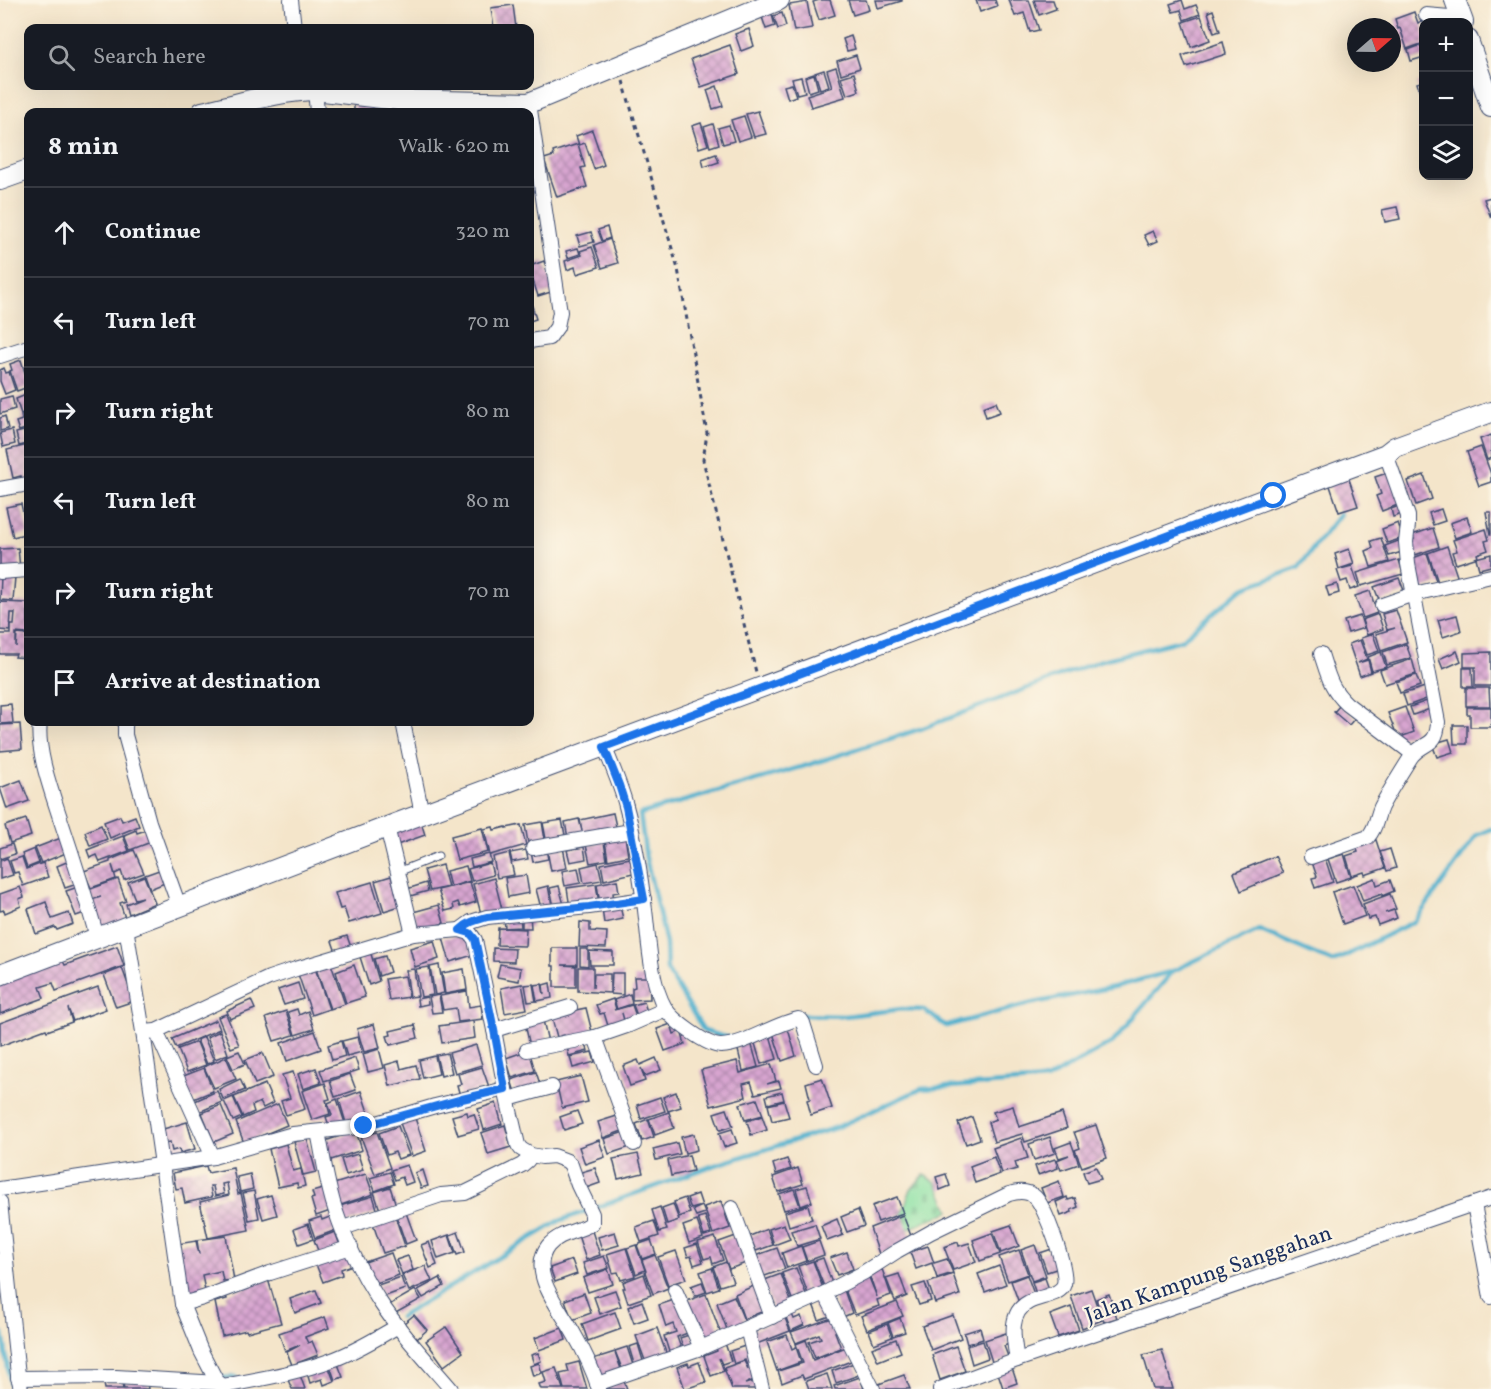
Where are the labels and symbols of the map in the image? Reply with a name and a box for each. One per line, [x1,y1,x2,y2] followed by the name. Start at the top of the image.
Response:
[1347,18,1401,72] north arrow
[1260,482,1286,508] route start
[350,1112,376,1138] route end
[1081,1219,1336,1332] street label: Jalan Kampung Sanggahan

